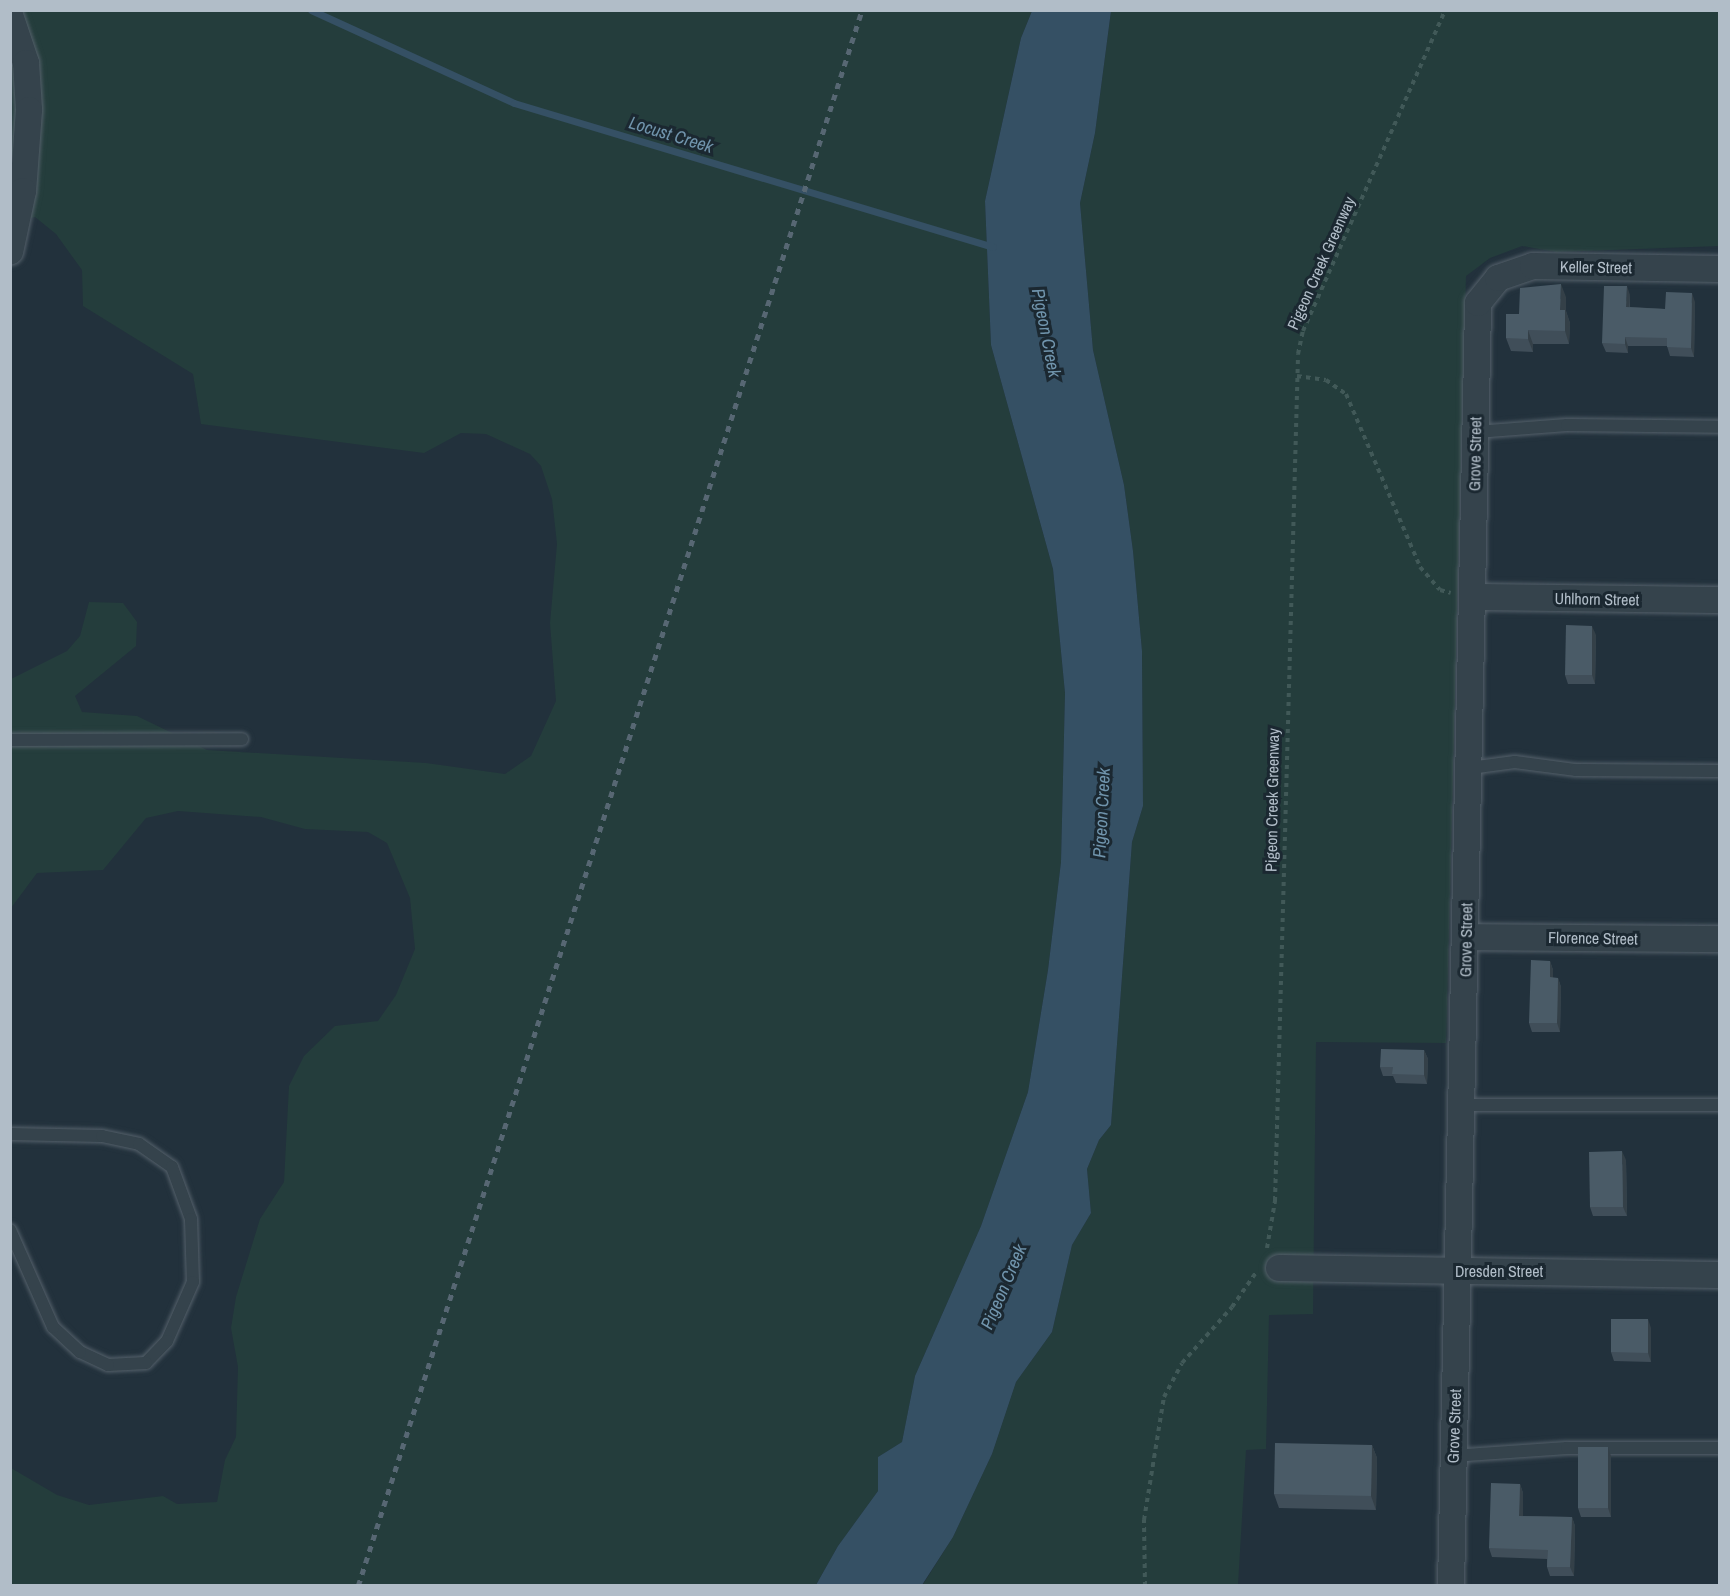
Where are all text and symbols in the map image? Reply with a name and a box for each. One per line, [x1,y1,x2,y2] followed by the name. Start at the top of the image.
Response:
[626,112,716,158] water label: Locust Creek
[1283,193,1359,333] street label: Pigeon Creek Greenway
[1560,257,1632,277] street label: Keller Street
[1027,287,1065,379] water label: Pigeon Creek
[1465,417,1485,491] street label: Grove Street
[1555,589,1639,609] street label: Uhlhorn Street
[1261,728,1283,872] street label: Pigeon Creek Greenway
[1089,767,1115,859] water label: Pigeon Creek
[1456,903,1476,977] street label: Grove Street
[1548,928,1638,948] street label: Florence Street
[976,1241,1032,1333] water label: Pigeon Creek
[1455,1261,1543,1281] street label: Dresden Street
[1443,1388,1465,1464] street label: Grove Street

